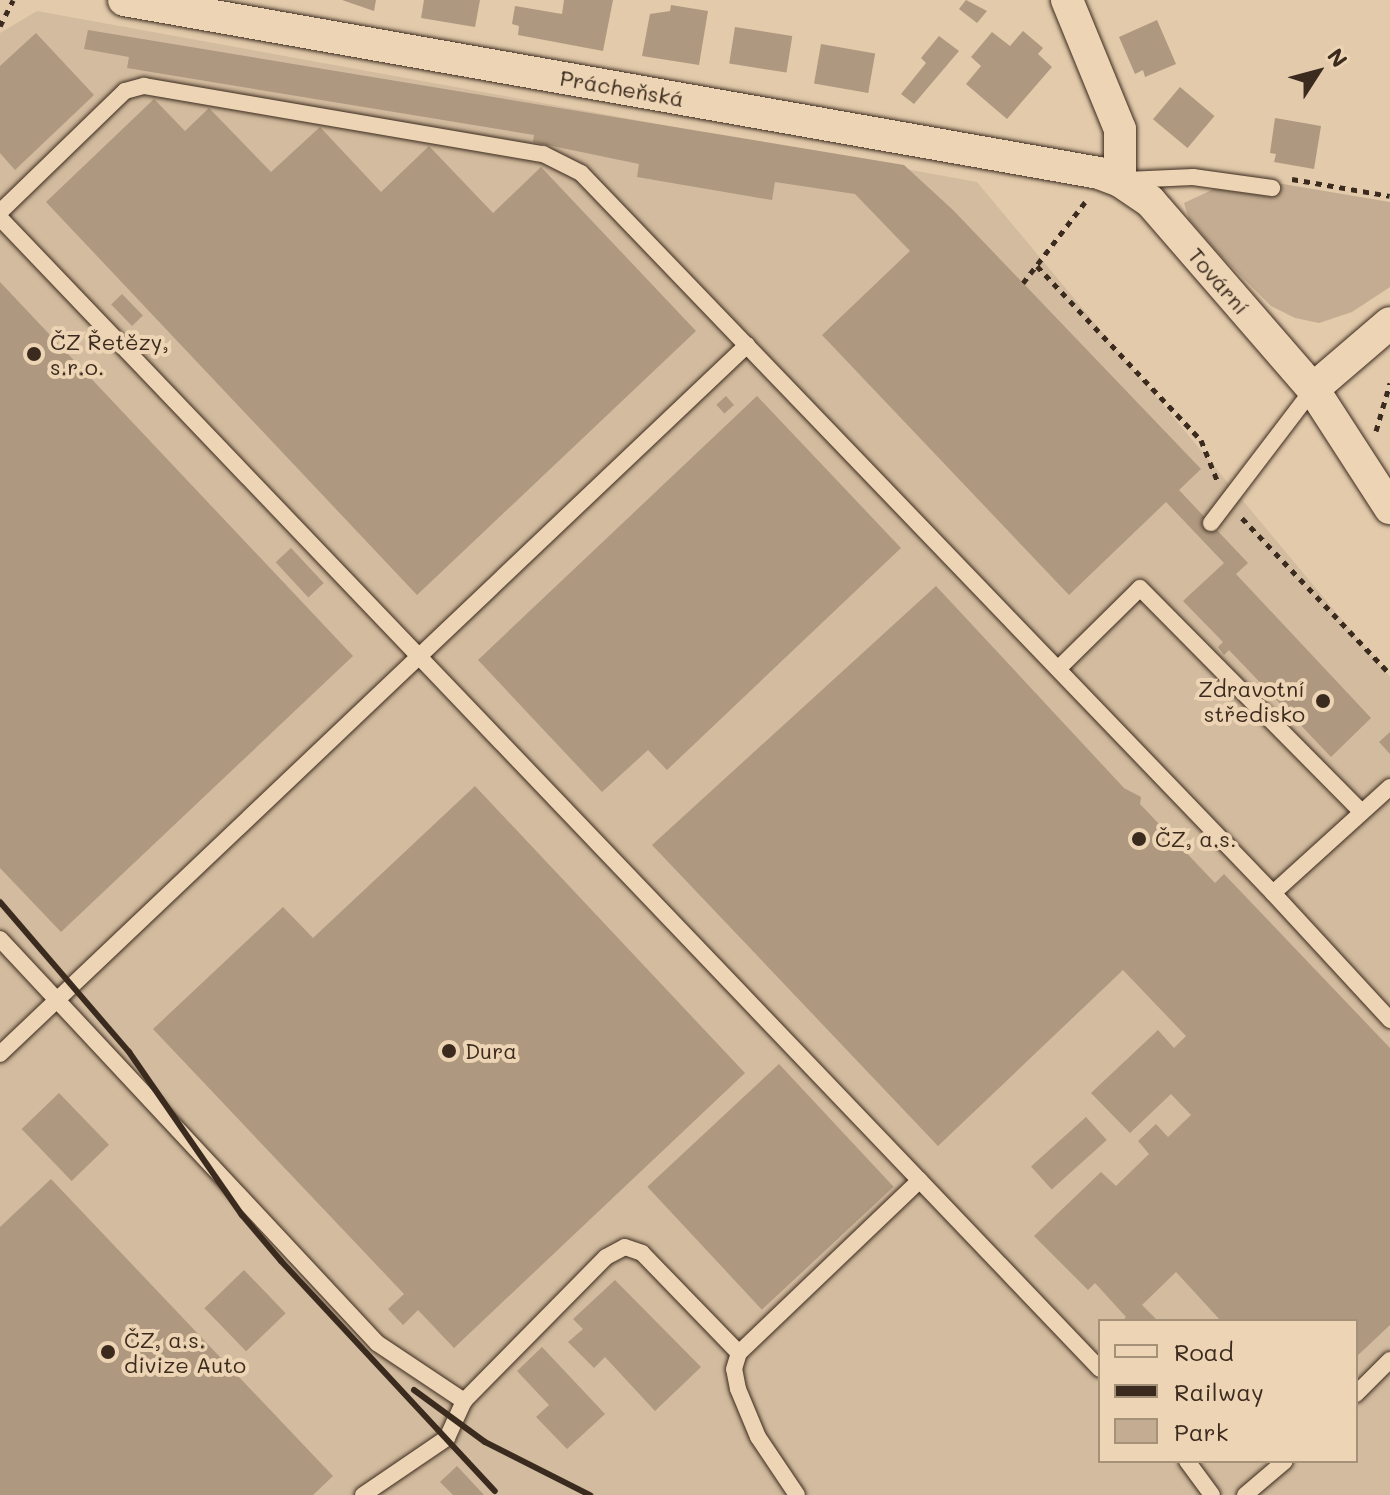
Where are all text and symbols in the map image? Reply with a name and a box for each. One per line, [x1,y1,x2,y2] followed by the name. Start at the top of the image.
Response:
[1278,32,1358,112] north arrow
[1321,42,1354,73] text: N
[558,64,686,112] street label: Prácheňská
[1183,242,1255,320] street label: Tovární
[50,328,169,380] place label: ČZ Řetězy, s.r.o.
[25,345,43,363] marker: ČZ Řetězy, s.r.o.
[1198,675,1305,726] place label: Zdravotní středisko
[1312,690,1334,712] marker: Zdravotní středisko
[1155,826,1237,852] place label: ČZ, a.s.
[1130,830,1148,848] marker: ČZ, a.s.
[465,1038,517,1064] place label: Dura
[440,1042,458,1060] marker: Dura
[1098,1319,1358,1463] legend
[124,1326,246,1378] place label: ČZ, a.s. divize Auto
[1174,1336,1234,1367] text: Road
[99,1343,117,1361] marker: ČZ, a.s. divize Auto
[1174,1376,1264,1407] text: Railway
[1174,1416,1228,1447] text: Park

